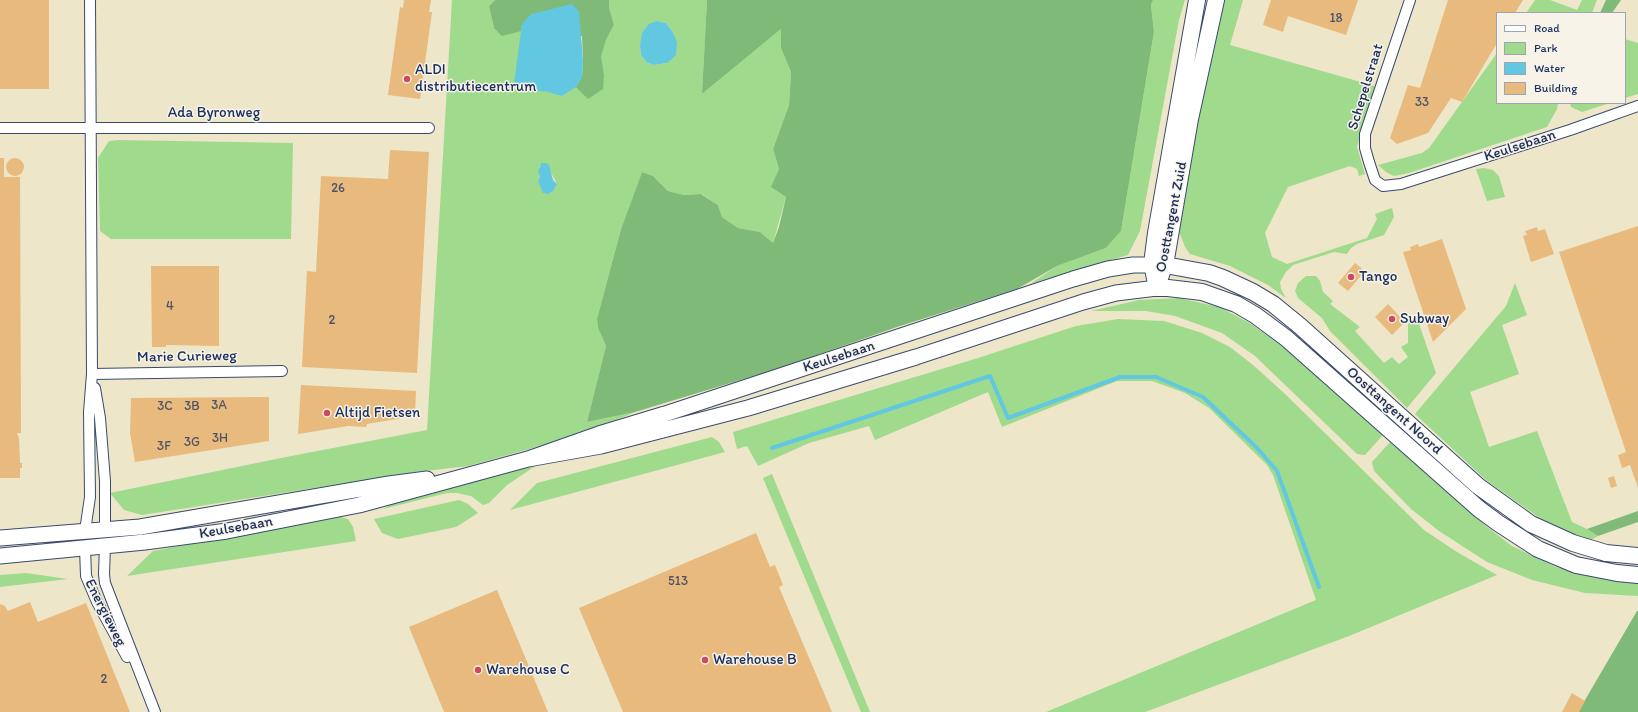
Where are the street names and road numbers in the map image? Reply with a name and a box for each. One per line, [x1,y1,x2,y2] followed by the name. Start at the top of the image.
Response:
[1344,42,1388,132] street label: Schepelstraat
[168,104,260,122] street label: Ada Byronweg
[1482,126,1558,166] street label: Keulsebaan
[1152,160,1192,274] street label: Oosttangent Zuid
[801,337,877,377] street label: Keulsebaan
[137,347,237,367] street label: Marie Curieweg
[1342,363,1446,459] street label: Oosttangent Noord
[198,513,274,543] street label: Keulsebaan
[80,576,130,650] street label: Energieweg

